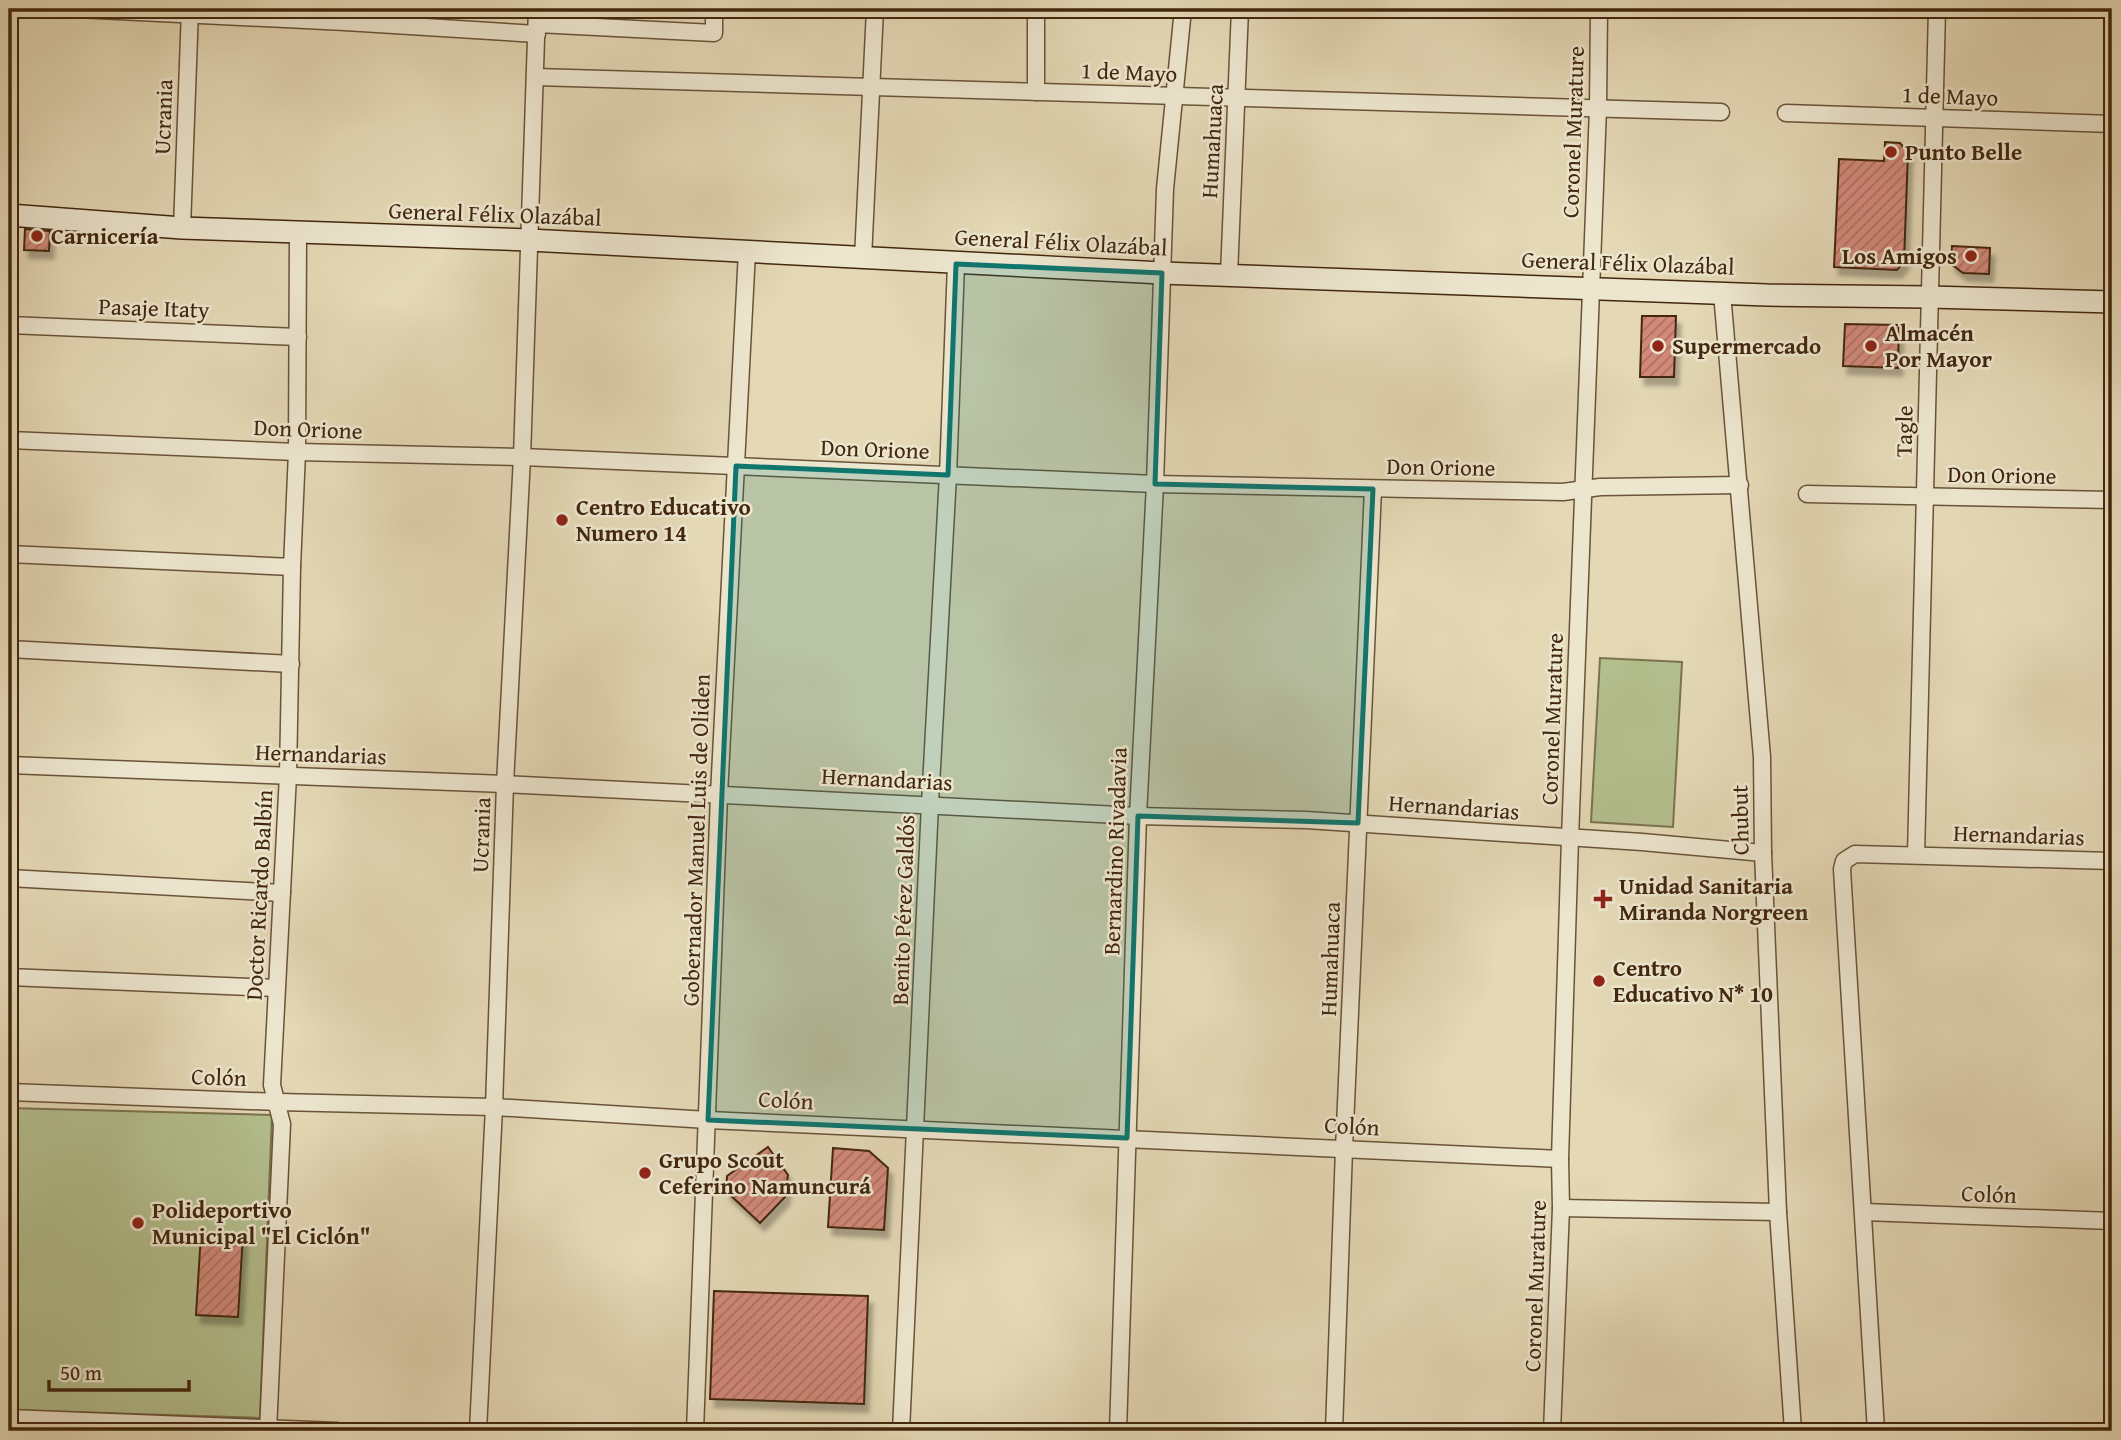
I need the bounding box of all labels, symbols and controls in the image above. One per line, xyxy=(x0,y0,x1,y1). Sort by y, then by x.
street label: Coronel Murature xyxy=(1553,45,1592,219)
street label: 1 de Mayo xyxy=(1080,53,1178,90)
street label: 1 de Mayo xyxy=(1901,77,1999,114)
street label: Ucrania xyxy=(145,78,180,155)
street label: Humahuaca xyxy=(1192,83,1231,199)
place label: Punto Belle xyxy=(1905,135,2022,168)
marker: Punto Belle xyxy=(1883,144,1899,160)
street label: General Félix Olazábal xyxy=(388,193,602,234)
place label: Carnicería xyxy=(51,219,159,252)
street label: General Félix Olazábal xyxy=(954,219,1168,264)
marker: Carnicería xyxy=(29,228,45,244)
place label: Los Amigos xyxy=(1842,239,1957,272)
street label: General Félix Olazábal xyxy=(1521,242,1735,283)
marker: Los Amigos xyxy=(1963,248,1979,264)
street label: Pasaje Itaty xyxy=(98,289,211,326)
place label: Almacén Por Mayor xyxy=(1885,316,1992,375)
place label: Supermercado xyxy=(1672,329,1821,362)
marker: Supermercado xyxy=(1650,338,1666,354)
marker: Almacén Por Mayor xyxy=(1863,338,1879,354)
street label: Tagle xyxy=(1887,405,1920,457)
street label: Don Orione xyxy=(253,410,363,447)
street label: Don Orione xyxy=(820,430,930,467)
street label: Don Orione xyxy=(1386,449,1496,484)
street label: Don Orione xyxy=(1947,457,2057,492)
place label: Centro Educativo Numero 14 xyxy=(576,490,751,549)
marker: Centro Educativo Numero 14 xyxy=(554,512,570,528)
street label: Coronel Murature xyxy=(1532,632,1571,806)
street label: Gobernador Manuel Luis de Oliden xyxy=(673,673,718,1007)
street label: Hernandarias xyxy=(255,735,387,772)
street label: Bernardino Rivadavia xyxy=(1094,746,1135,955)
street label: Hernandarias xyxy=(821,759,953,798)
street label: Hernandarias xyxy=(1387,785,1521,828)
street label: Chubut xyxy=(1722,785,1757,855)
street label: Doctor Ricardo Balbín xyxy=(237,789,281,1001)
street label: Ucrania xyxy=(463,796,498,873)
street label: Benito Pérez Galdós xyxy=(883,814,922,1006)
street label: Hernandarias xyxy=(1953,816,2085,853)
place label: Unidad Sanitaria Miranda Norgreen xyxy=(1619,869,1809,928)
marker: Unidad Sanitaria Miranda Norgreen xyxy=(1593,889,1613,909)
street label: Humahuaca xyxy=(1311,901,1348,1017)
place label: Centro Educativo N* 10 xyxy=(1613,951,1773,1010)
marker: Centro Educativo N* 10 xyxy=(1591,973,1607,989)
street label: Colón xyxy=(191,1059,247,1094)
street label: Colón xyxy=(758,1082,815,1117)
street label: Colón xyxy=(1324,1108,1381,1143)
place label: Grupo Scout Ceferino Namuncurá xyxy=(659,1143,871,1202)
marker: Grupo Scout Ceferino Namuncurá xyxy=(637,1165,653,1181)
street label: Colón xyxy=(1961,1176,2017,1211)
place label: Polideportivo Municipal "El Ciclón" xyxy=(152,1193,371,1252)
street label: Coronel Murature xyxy=(1515,1199,1554,1373)
marker: Polideportivo Municipal "El Ciclón" xyxy=(130,1215,146,1231)
scale bar xyxy=(49,1349,189,1393)
text: 50 m xyxy=(60,1357,102,1388)

